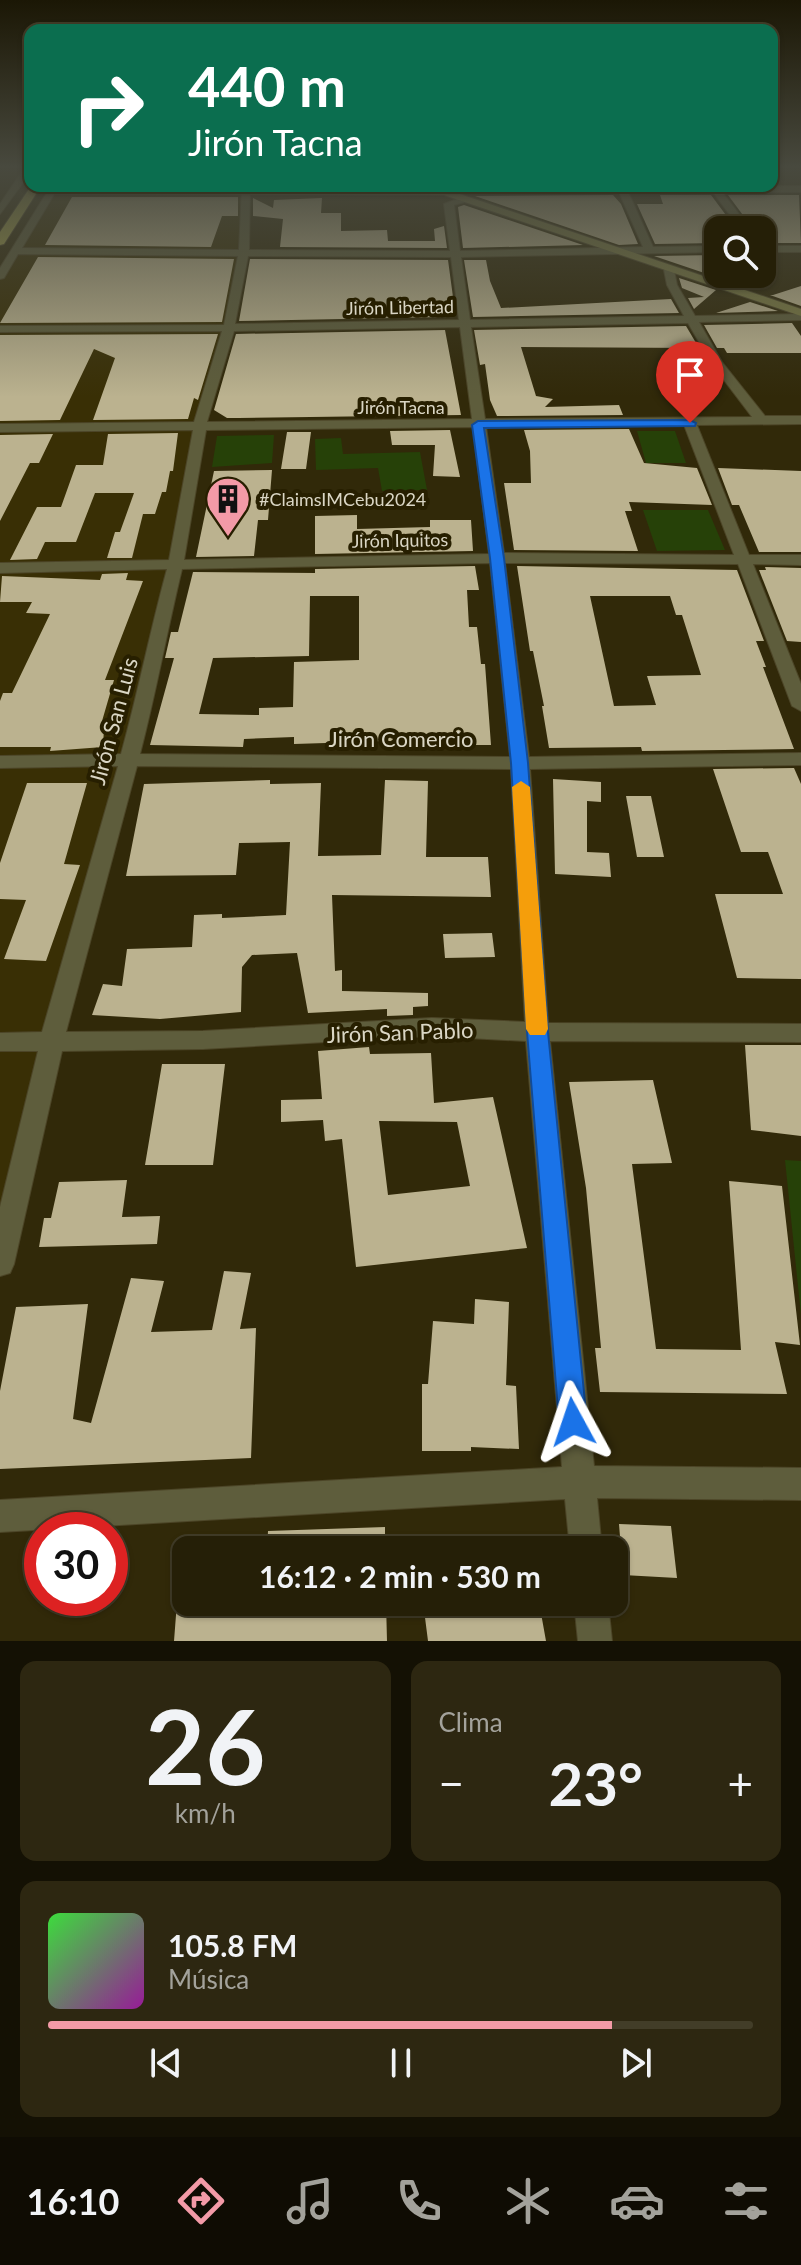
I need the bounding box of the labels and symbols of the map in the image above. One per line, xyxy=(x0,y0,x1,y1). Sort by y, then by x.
street label: Jirón Libertad xyxy=(346,295,454,319)
pin xyxy=(656,341,724,423)
street label: Jirón Tacna xyxy=(357,396,445,418)
building icon: #ClaimsIMCebu2024 xyxy=(204,475,252,538)
place label: #ClaimsIMCebu2024 xyxy=(259,488,426,510)
street label: Jirón Iquitos xyxy=(352,528,449,552)
street label: Jirón San Luis xyxy=(83,654,143,788)
street label: Jirón Comercio xyxy=(329,725,473,752)
street label: Jirón San Pablo xyxy=(326,1016,474,1048)
position arrow xyxy=(531,1380,615,1464)
speed limit sign: 30 xyxy=(24,1512,128,1616)

